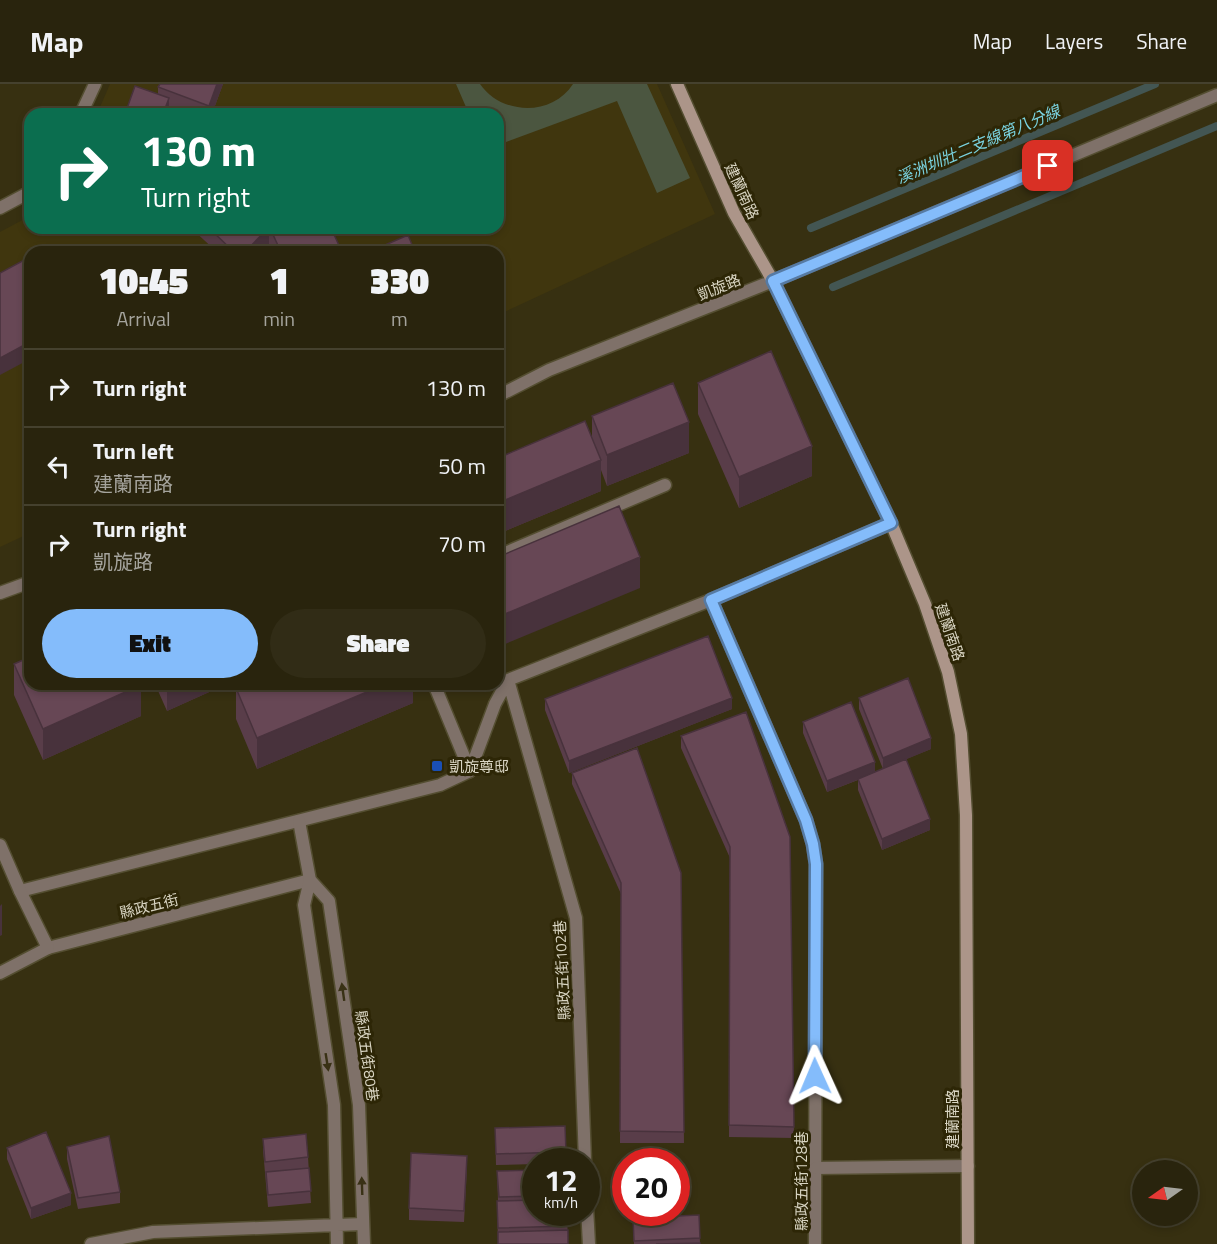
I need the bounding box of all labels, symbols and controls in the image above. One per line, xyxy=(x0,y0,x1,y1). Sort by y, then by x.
text: Map xyxy=(30,20,84,63)
text: Map xyxy=(973,25,1012,57)
text: Layers xyxy=(1045,25,1103,57)
text: Share xyxy=(1136,25,1187,57)
water label: 溪洲圳壯二支線第八分線 xyxy=(892,98,1066,189)
text: 130 m xyxy=(141,118,256,182)
icon: right xyxy=(42,132,120,210)
pin xyxy=(1022,140,1073,191)
icon: arrive xyxy=(1031,149,1064,182)
street label: 建蘭南路 xyxy=(719,159,765,223)
text: Turn right xyxy=(141,176,250,217)
text: 10:45 xyxy=(99,253,188,308)
text: 1 xyxy=(269,253,289,308)
text: 330 xyxy=(370,253,429,308)
street label: 凱旋路 xyxy=(694,268,744,306)
text: Arrival xyxy=(116,303,171,334)
text: min xyxy=(263,303,295,334)
text: m xyxy=(391,303,408,334)
text: Turn right xyxy=(93,371,187,405)
text: 130 m xyxy=(426,371,486,405)
icon: right xyxy=(42,372,75,405)
text: Turn left xyxy=(93,434,174,468)
text: 50 m xyxy=(438,449,486,483)
icon: left xyxy=(42,450,75,483)
text: 建蘭南路 xyxy=(93,468,173,499)
text: Turn right xyxy=(93,512,187,546)
text: 70 m xyxy=(438,527,486,561)
icon: right xyxy=(42,528,75,561)
text: 凱旋路 xyxy=(93,546,153,577)
street label: 建蘭南路 xyxy=(929,600,971,664)
button: Exit xyxy=(42,609,258,678)
button: Share xyxy=(270,609,486,678)
place label: 凱旋尊邸 xyxy=(449,755,509,778)
marker: 凱旋尊邸 xyxy=(430,759,444,773)
street label: 縣政五街 xyxy=(117,888,181,924)
street label: 縣政五街102巷 xyxy=(548,919,576,1021)
one-way arrow xyxy=(338,982,347,1001)
street label: 縣政五街80巷 xyxy=(349,1009,385,1103)
position arrow xyxy=(783,1044,847,1108)
one-way arrow xyxy=(323,1053,332,1072)
street label: 建蘭南路 xyxy=(941,1089,964,1149)
street label: 縣政五街128巷 xyxy=(790,1131,813,1231)
speed limit sign: 20 xyxy=(612,1148,690,1226)
text: 12 xyxy=(544,1157,578,1203)
north arrow xyxy=(1132,1160,1198,1226)
map controls xyxy=(1132,1160,1198,1226)
one-way arrow xyxy=(357,1176,366,1195)
text: km/h xyxy=(544,1191,578,1214)

